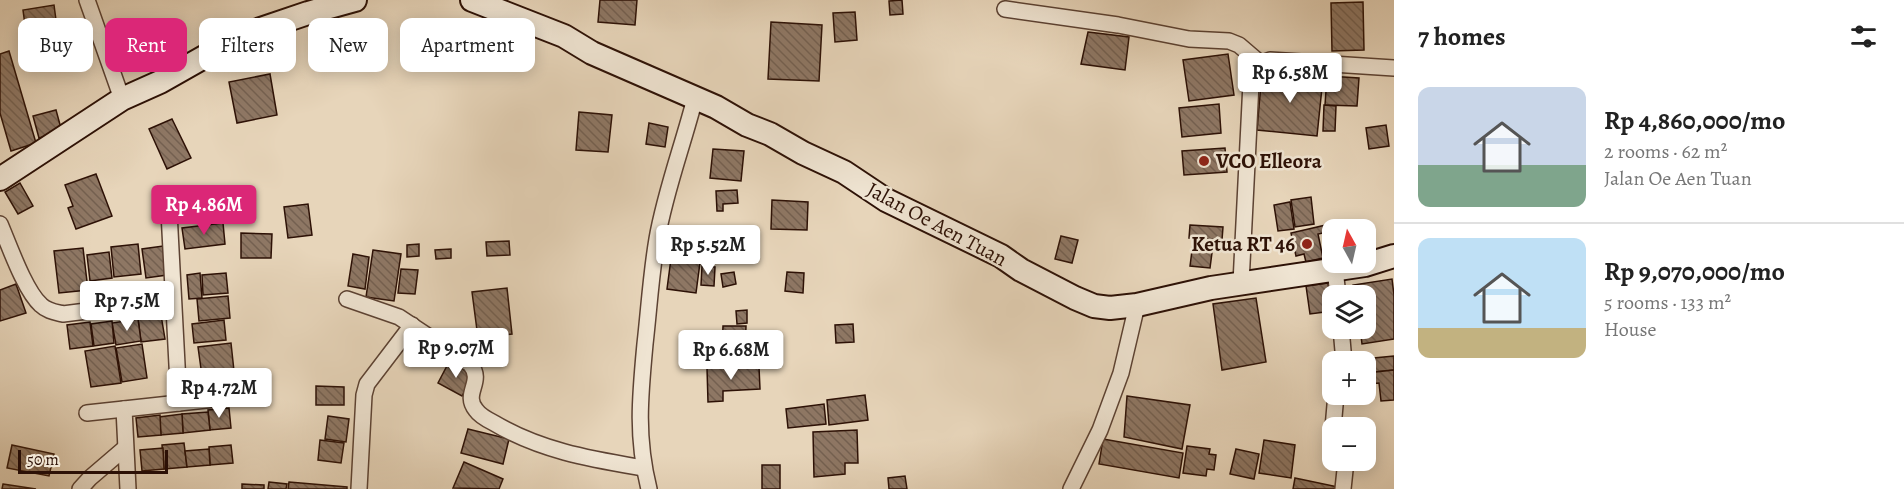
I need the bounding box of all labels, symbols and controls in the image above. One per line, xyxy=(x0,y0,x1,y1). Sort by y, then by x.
chip: Buy xyxy=(18,18,93,72)
chip: Rent xyxy=(105,18,187,72)
chip: Filters xyxy=(199,18,296,72)
chip: New xyxy=(308,18,388,72)
chip: Apartment xyxy=(400,18,535,72)
text: 7 homes xyxy=(1418,19,1506,54)
icon: filters xyxy=(1847,20,1880,53)
pin: Rp 6.58M xyxy=(1228,53,1352,104)
text: Rp 6.58M xyxy=(1252,59,1328,86)
text: Rp 4,860,000/mo xyxy=(1604,103,1786,138)
icon: home xyxy=(1466,111,1538,183)
text: 2 rooms · 62 m² xyxy=(1604,138,1727,165)
place label: VCO Elleora xyxy=(1215,147,1323,175)
marker: VCO Elleora xyxy=(1197,154,1211,168)
text: Jalan Oe Aen Tuan xyxy=(1604,165,1752,192)
street label: Jalan Oe Aen Tuan xyxy=(862,175,1012,273)
pin: Rp 4.86M xyxy=(142,185,266,236)
text: Rp 4.86M xyxy=(165,191,243,218)
north arrow xyxy=(1322,219,1376,273)
map controls xyxy=(1322,219,1376,471)
pin: Rp 5.52M xyxy=(646,225,770,276)
place label: Ketua RT 46 xyxy=(1191,230,1295,258)
text: Rp 5.52M xyxy=(670,231,746,258)
marker: Ketua RT 46 xyxy=(1300,237,1314,251)
text: Rp 9,070,000/mo xyxy=(1604,254,1785,289)
icon: home xyxy=(1466,262,1538,334)
pin: Rp 7.5M xyxy=(72,281,182,332)
button: layers xyxy=(1322,285,1376,339)
text: Rp 7.5M xyxy=(94,287,160,314)
text: 5 rooms · 133 m² xyxy=(1604,289,1731,316)
text: House xyxy=(1604,316,1656,343)
pin: Rp 9.07M xyxy=(394,328,518,379)
pin: Rp 6.68M xyxy=(669,330,793,381)
text: Rp 9.07M xyxy=(418,334,494,361)
text: Rp 6.68M xyxy=(692,336,770,363)
button: + xyxy=(1322,351,1376,405)
pin: Rp 4.72M xyxy=(157,368,281,419)
text: Rp 4.72M xyxy=(181,374,257,401)
button: − xyxy=(1322,417,1376,471)
scale bar xyxy=(18,447,168,474)
text: 50 m xyxy=(27,449,59,471)

